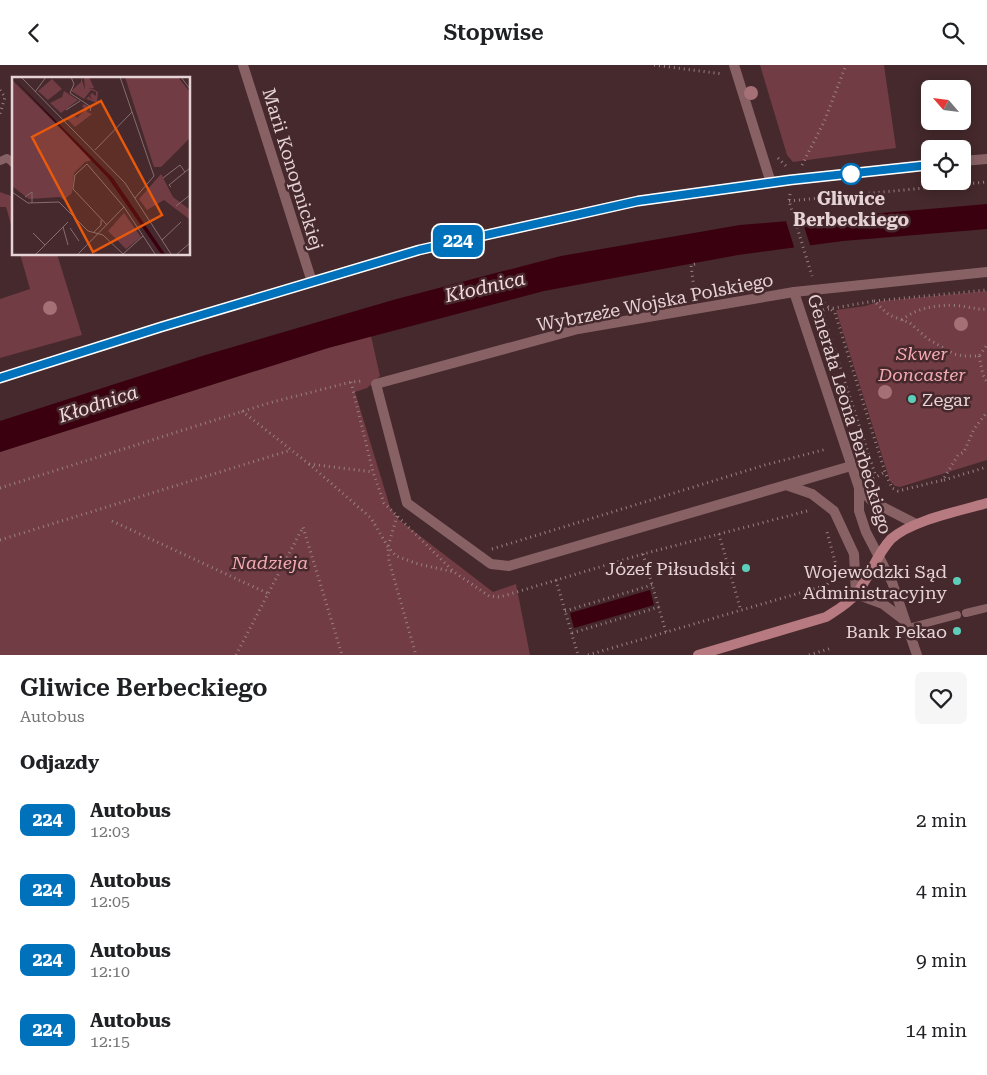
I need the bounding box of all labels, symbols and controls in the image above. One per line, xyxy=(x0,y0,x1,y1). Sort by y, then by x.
icon: back xyxy=(20,19,48,47)
icon: search xyxy=(939,19,967,47)
text: Stopwise xyxy=(443,20,544,45)
inset map xyxy=(12,77,190,255)
north arrow xyxy=(921,80,971,130)
map controls xyxy=(921,80,971,190)
street label: Marii Konopnickiej xyxy=(258,85,328,253)
button: locate xyxy=(921,140,971,190)
marker: Gliwice Berbeckiego xyxy=(840,163,862,185)
place label: Gliwice Berbeckiego xyxy=(793,188,909,230)
line badge: 224 xyxy=(429,225,487,257)
text: 224 xyxy=(443,230,473,251)
water label: Kłodnica xyxy=(441,267,528,308)
street label: Wybrzeże Wojska Polskiego xyxy=(535,269,775,335)
street label: Generała Leona Berbeckiego xyxy=(803,292,897,536)
park label: Skwer Doncaster xyxy=(877,343,966,385)
water label: Kłodnica xyxy=(54,380,141,428)
place label: Zegar xyxy=(922,389,970,410)
marker: Zegar xyxy=(906,393,918,405)
park label: Nadzieja xyxy=(231,552,308,573)
place label: Józef Piłsudski xyxy=(605,558,736,579)
place label: Wojewódzki Sąd Administracyjny xyxy=(803,561,947,603)
marker: Józef Piłsudski xyxy=(740,562,752,574)
marker: Wojewódzki Sąd Administracyjny xyxy=(951,575,963,587)
place label: Bank Pekao xyxy=(846,621,947,642)
marker: Bank Pekao xyxy=(951,625,963,637)
button: heart xyxy=(915,672,967,724)
text: Gliwice Berbeckiego xyxy=(20,674,268,702)
text: Autobus xyxy=(20,707,85,726)
text: Odjazdy xyxy=(20,751,99,774)
text: Autobus xyxy=(90,799,171,822)
text: 224 xyxy=(32,809,63,830)
text: 2 min xyxy=(916,809,967,832)
text: 12:03 xyxy=(90,822,130,841)
text: Autobus xyxy=(90,869,171,892)
text: 224 xyxy=(32,879,63,900)
text: 4 min xyxy=(916,879,967,902)
text: 12:05 xyxy=(90,892,130,911)
text: Autobus xyxy=(90,939,171,962)
text: 224 xyxy=(32,949,63,970)
text: 9 min xyxy=(916,949,967,972)
text: 12:10 xyxy=(90,962,130,981)
text: Autobus xyxy=(90,1009,171,1032)
text: 224 xyxy=(32,1019,63,1040)
text: 14 min xyxy=(905,1019,967,1042)
text: 12:15 xyxy=(90,1032,130,1051)

